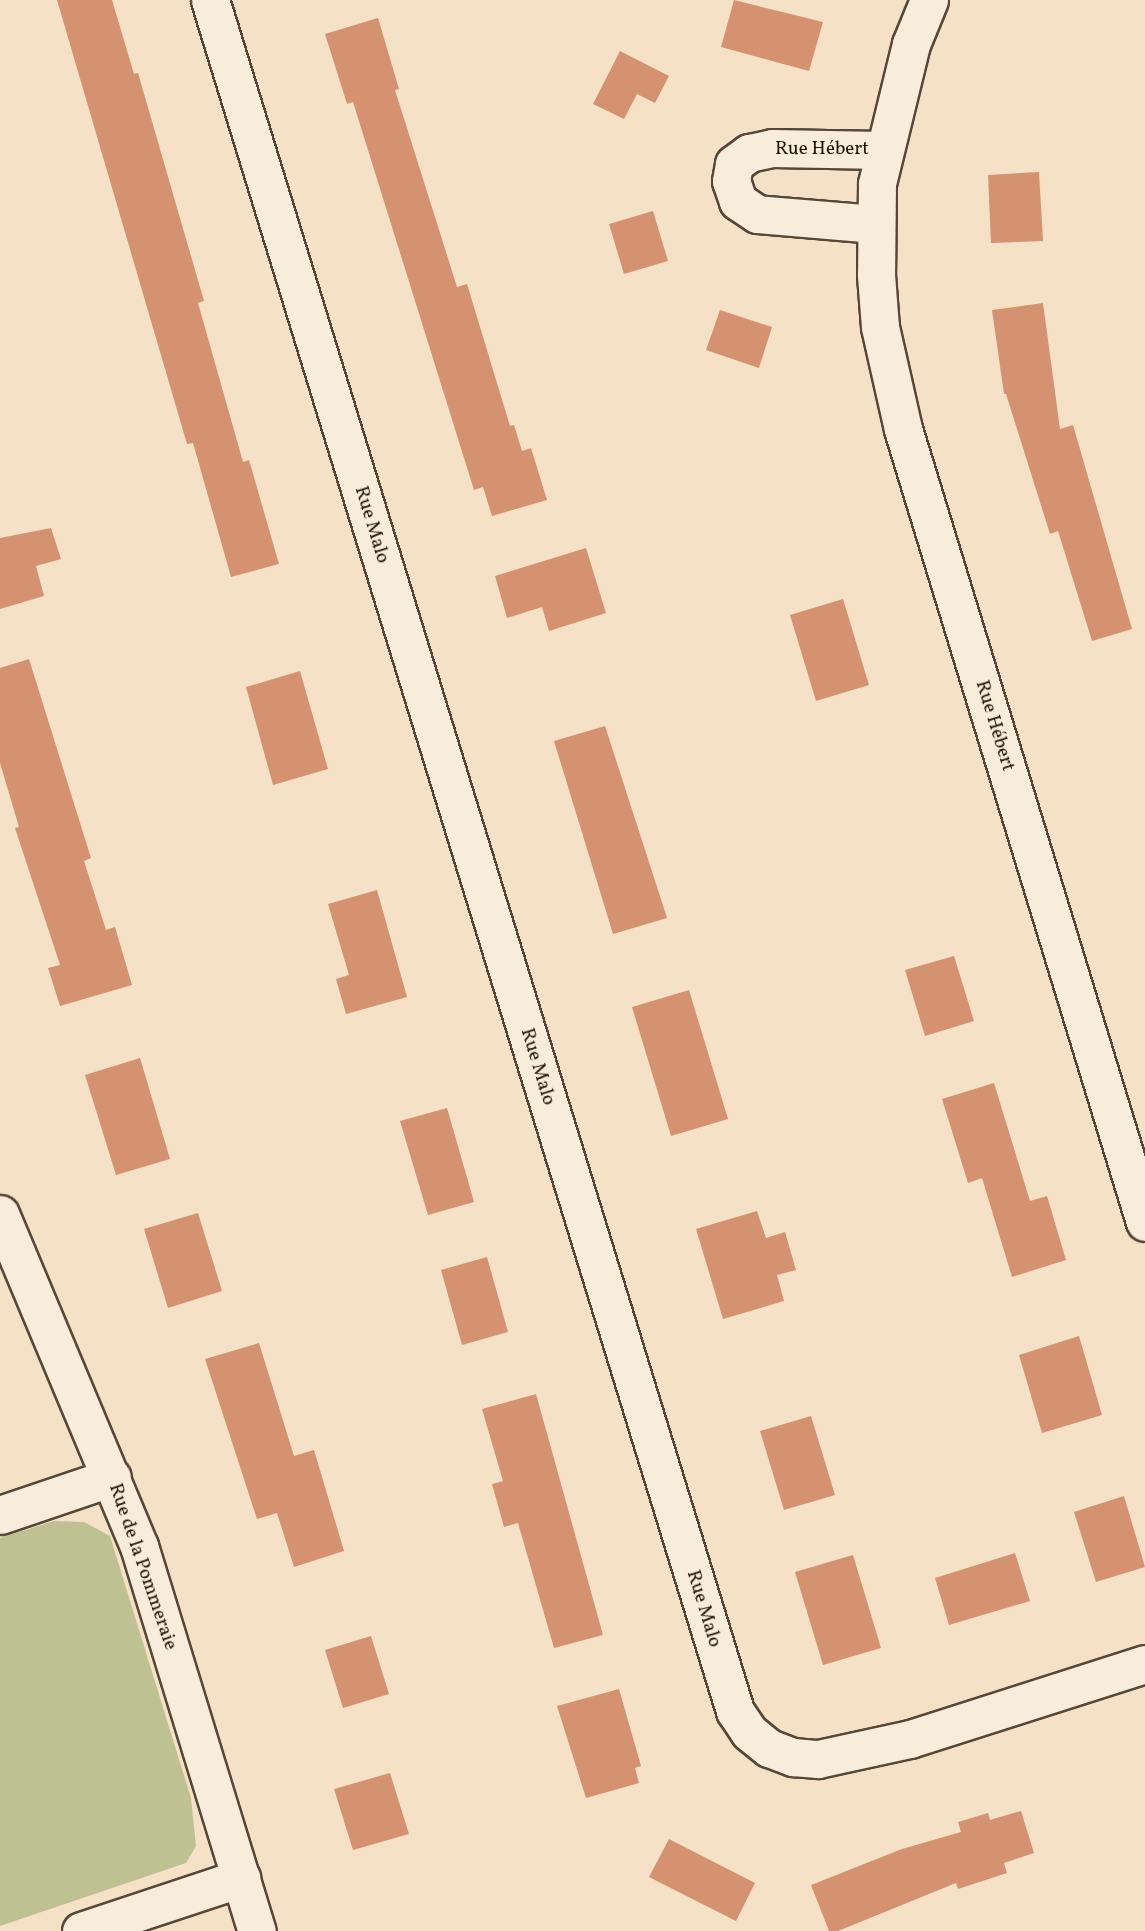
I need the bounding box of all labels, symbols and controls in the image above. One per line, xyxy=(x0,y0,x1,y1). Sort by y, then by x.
street label: Rue Hébert xyxy=(775,139,869,161)
street label: Rue Malo xyxy=(348,484,394,566)
street label: Rue Hébert xyxy=(969,678,1019,774)
street label: Rue Malo xyxy=(514,1026,560,1108)
street label: Rue de la Pommeraie xyxy=(103,1481,181,1653)
street label: Rue Malo xyxy=(680,1568,726,1650)

